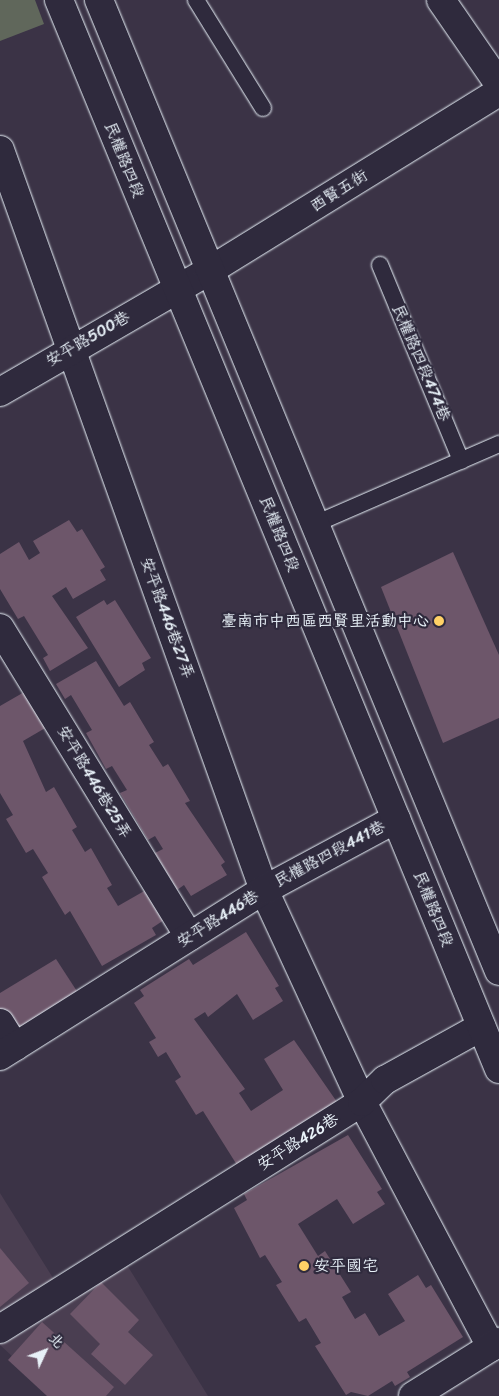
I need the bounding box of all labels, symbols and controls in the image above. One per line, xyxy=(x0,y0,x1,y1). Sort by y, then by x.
street label: 民權路四段 xyxy=(100,119,148,201)
street label: 西賢五街 xyxy=(307,166,371,216)
street label: 民權路四段474巷 xyxy=(388,302,454,424)
street label: 安平路500巷 xyxy=(42,307,134,371)
street label: 民權路四段 xyxy=(255,493,303,575)
street label: 安平路446巷27弄 xyxy=(136,555,198,681)
place label: 臺南市中西區西賢里活動中心 xyxy=(221,611,429,631)
marker: 臺南市中西區西賢里活動中心 xyxy=(433,615,445,627)
street label: 安平路446巷25弄 xyxy=(53,722,135,842)
street label: 民權路四段441巷 xyxy=(271,817,389,891)
street label: 民權路四段 xyxy=(409,868,457,950)
street label: 安平路446巷 xyxy=(173,886,263,952)
street label: 安平路426巷 xyxy=(254,1109,342,1175)
place label: 安平國宅 xyxy=(314,1256,378,1276)
marker: 安平國宅 xyxy=(298,1260,310,1272)
north arrow xyxy=(20,1326,70,1376)
text: 北 xyxy=(42,1327,70,1354)

